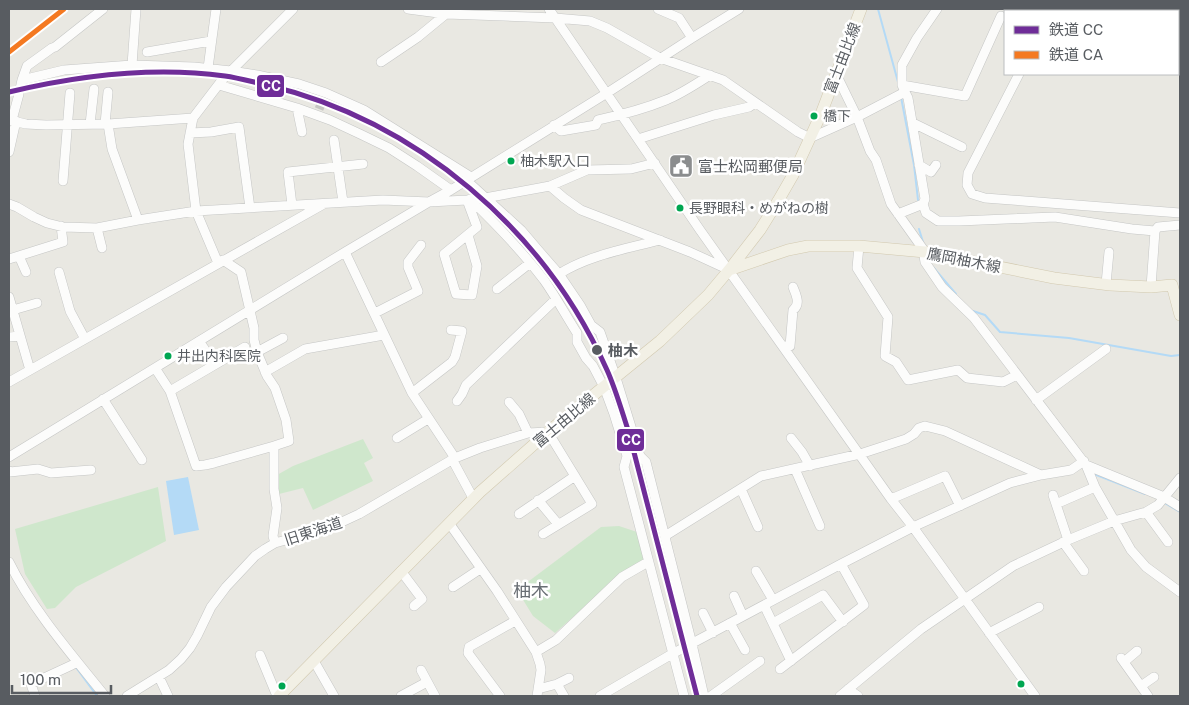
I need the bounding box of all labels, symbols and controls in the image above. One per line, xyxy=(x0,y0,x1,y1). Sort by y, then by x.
legend xyxy=(1004,10,1179,75)
street label: 富士由比線 xyxy=(821,20,863,96)
text: 鉄道 CC xyxy=(1049,21,1103,38)
text: 鉄道 CA xyxy=(1049,46,1104,63)
line badge: CC xyxy=(256,74,285,98)
text: CC xyxy=(261,78,281,94)
place label: 橋下 xyxy=(823,108,851,124)
marker: 橋下 xyxy=(809,111,819,121)
place label: 柚木駅入口 xyxy=(520,153,590,169)
public building icon: 富士松岡郵便局 xyxy=(668,153,694,179)
marker: 柚木駅入口 xyxy=(506,156,516,166)
place label: 富士松岡郵便局 xyxy=(698,158,803,175)
place label: 長野眼科・めがねの樹 xyxy=(689,200,829,216)
marker: 長野眼科・めがねの樹 xyxy=(675,203,685,213)
street label: 鷹岡柚木線 xyxy=(926,244,1002,276)
place label: 柚木 xyxy=(608,342,638,359)
marker: 柚木 xyxy=(590,343,604,357)
place label: 井出内科医院 xyxy=(177,348,261,364)
marker: 井出内科医院 xyxy=(163,351,173,361)
street label: 富士由比線 xyxy=(530,389,598,451)
line badge: CC xyxy=(616,428,645,452)
text: CC xyxy=(621,432,641,448)
street label: 旧東海道 xyxy=(282,514,344,548)
district label: 柚木 xyxy=(513,580,549,601)
scale bar xyxy=(12,662,111,694)
text: 100 m xyxy=(20,671,61,688)
unlabelled marker xyxy=(1016,679,1026,689)
unlabelled marker xyxy=(277,681,287,691)

